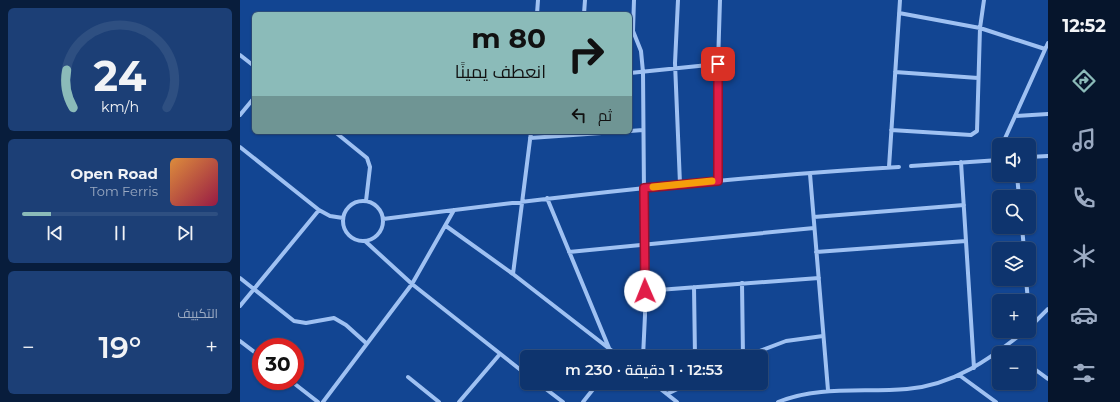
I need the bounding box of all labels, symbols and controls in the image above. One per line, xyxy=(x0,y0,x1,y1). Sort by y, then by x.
text: 12:52 xyxy=(1062,15,1106,37)
text: 80 m xyxy=(471,21,546,55)
icon: right xyxy=(560,28,612,80)
pin xyxy=(701,47,735,81)
text: 24 xyxy=(94,50,147,100)
icon: arrive xyxy=(707,53,729,75)
text: انعطف يمينًا xyxy=(455,61,546,83)
icon: directions xyxy=(1070,67,1098,95)
text: km/h xyxy=(101,97,139,115)
icon: left xyxy=(568,104,590,126)
text: ثم xyxy=(598,106,612,125)
icon: music xyxy=(1070,126,1098,154)
map controls xyxy=(992,138,1036,390)
button: sound xyxy=(992,138,1036,182)
text: Open Road xyxy=(71,164,158,183)
text: Tom Ferris xyxy=(90,183,158,199)
icon: phone xyxy=(1070,184,1098,212)
button: search xyxy=(992,190,1036,234)
icon: previous xyxy=(44,222,66,244)
icon: pause xyxy=(109,222,131,244)
icon: next xyxy=(174,222,196,244)
button: layers xyxy=(992,242,1036,286)
icon: climate xyxy=(1070,242,1098,270)
position arrow xyxy=(624,270,666,312)
button: + xyxy=(992,294,1036,338)
icon: car xyxy=(1070,301,1098,329)
text: التكييف xyxy=(177,305,218,321)
text: 19° xyxy=(99,329,141,366)
text: − xyxy=(22,334,35,361)
text: + xyxy=(205,334,218,361)
speed limit sign: 30 xyxy=(252,338,304,390)
button: − xyxy=(992,346,1036,390)
icon: filters xyxy=(1070,359,1098,387)
text: 12:53 · 1 دقيقة · 230 m xyxy=(565,360,723,379)

